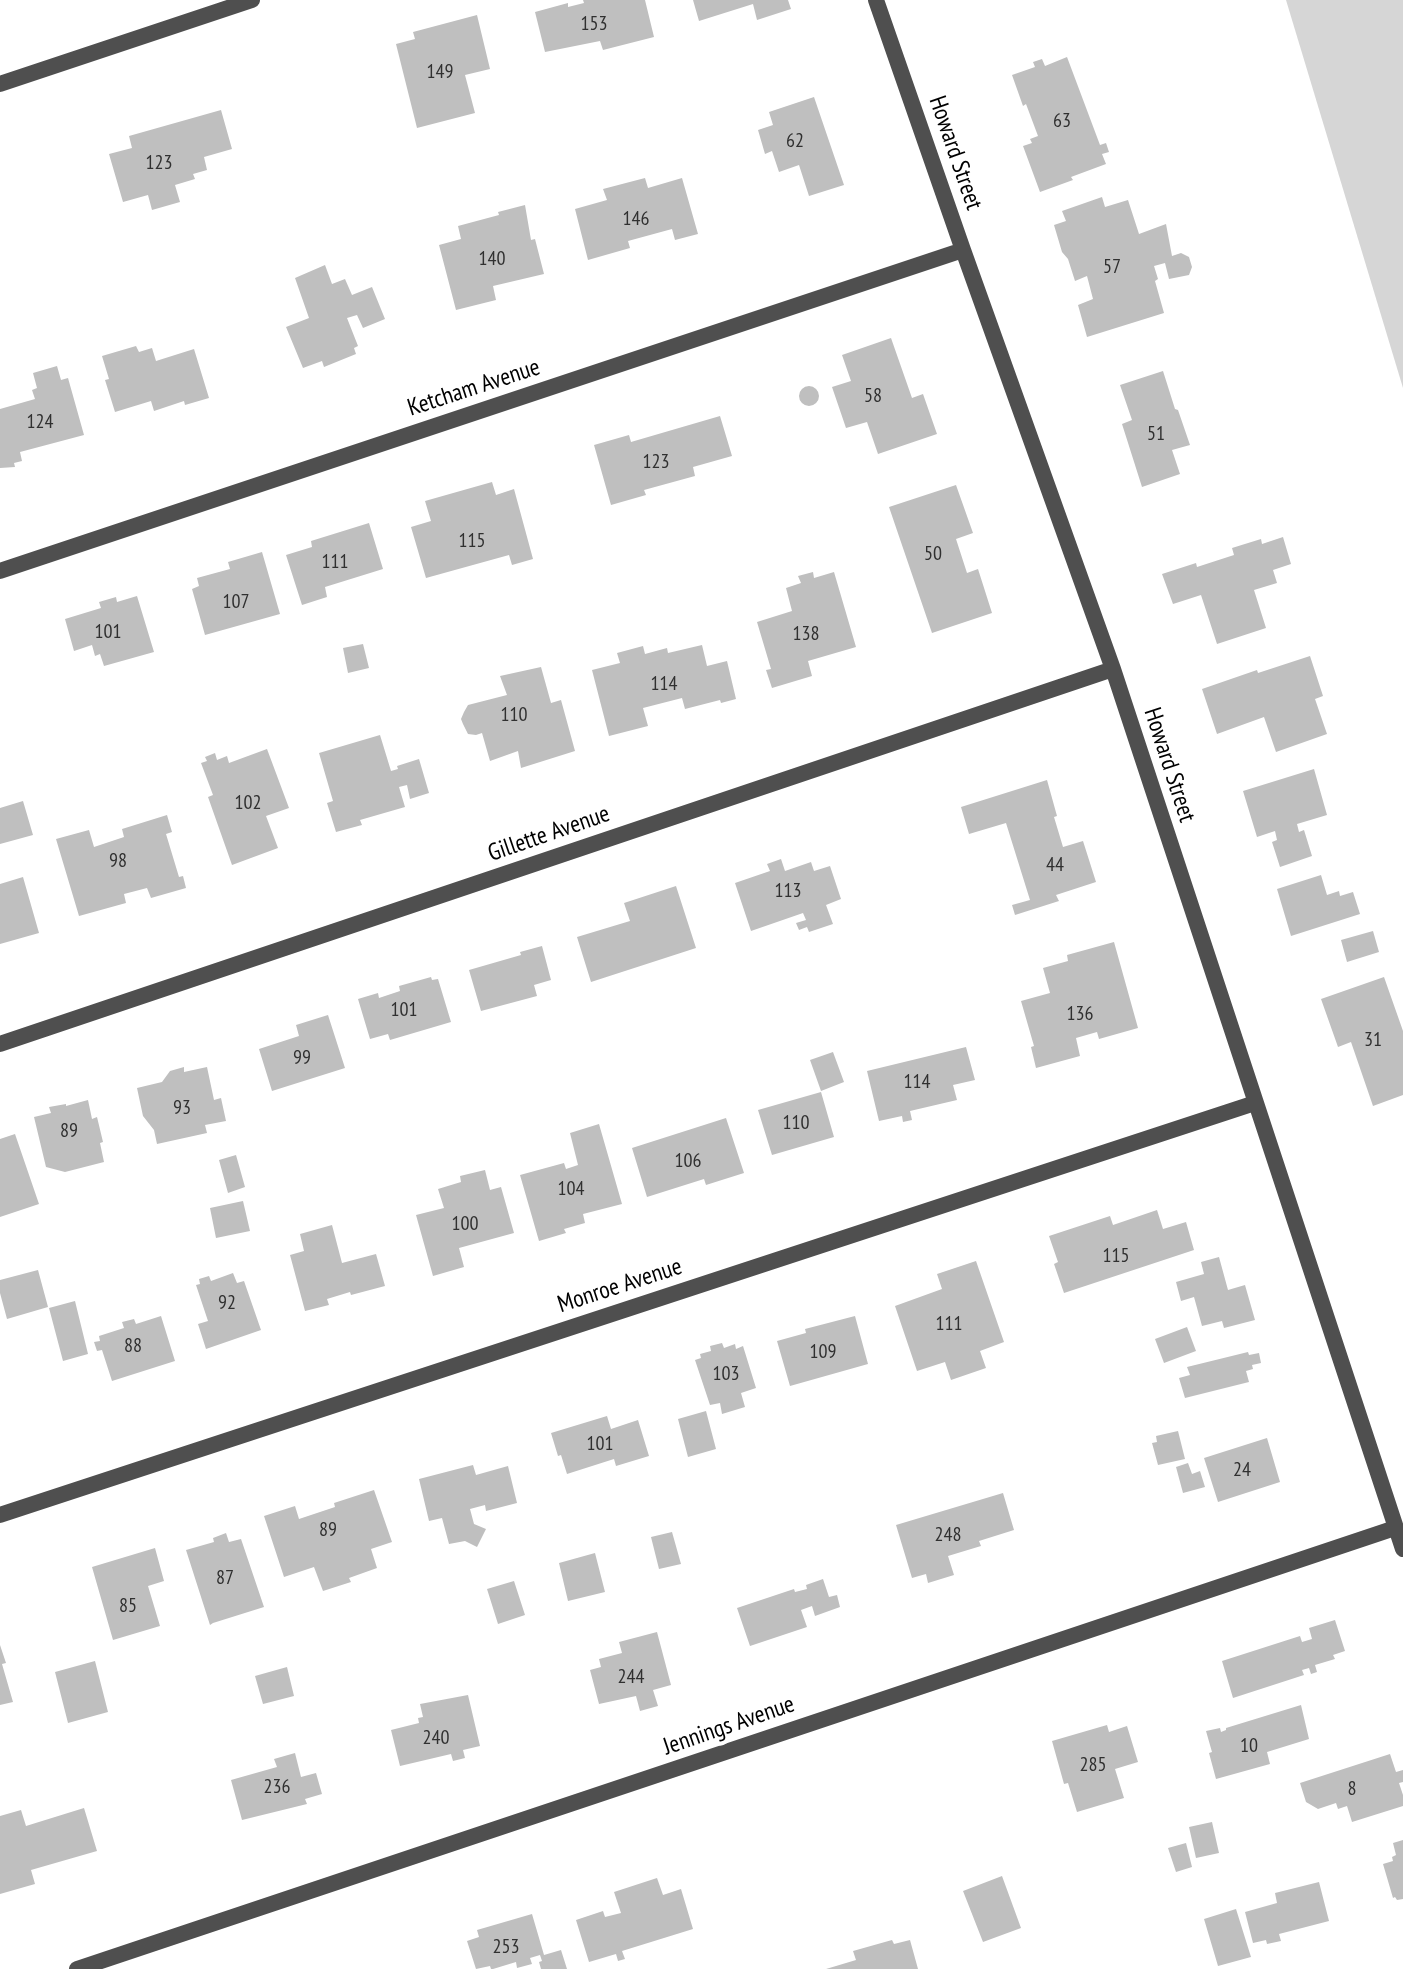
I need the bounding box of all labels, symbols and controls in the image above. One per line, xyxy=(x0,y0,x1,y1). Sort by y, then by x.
house number: 153 xyxy=(581,12,607,36)
house number: 149 xyxy=(427,60,453,84)
street label: Howard Street xyxy=(922,92,988,214)
house number: 63 xyxy=(1053,109,1071,133)
house number: 62 xyxy=(786,129,804,153)
house number: 123 xyxy=(146,151,172,175)
house number: 146 xyxy=(623,207,649,231)
house number: 140 xyxy=(479,247,505,271)
house number: 57 xyxy=(1103,255,1121,279)
street label: Ketcham Avenue xyxy=(404,353,544,423)
house number: 58 xyxy=(864,384,882,408)
house number: 124 xyxy=(27,410,53,434)
house number: 51 xyxy=(1147,422,1165,446)
house number: 123 xyxy=(643,450,669,474)
house number: 115 xyxy=(459,529,485,553)
house number: 50 xyxy=(924,542,942,566)
house number: 111 xyxy=(322,550,348,574)
house number: 107 xyxy=(223,590,249,614)
house number: 101 xyxy=(95,620,121,644)
house number: 138 xyxy=(793,622,819,646)
house number: 114 xyxy=(651,672,677,696)
house number: 110 xyxy=(501,703,527,727)
street label: Howard Street xyxy=(1137,704,1201,826)
house number: 102 xyxy=(235,791,261,815)
street label: Gillette Avenue xyxy=(484,800,614,868)
house number: 98 xyxy=(109,849,127,873)
house number: 44 xyxy=(1046,853,1064,877)
house number: 113 xyxy=(775,879,801,903)
house number: 101 xyxy=(391,998,417,1022)
house number: 136 xyxy=(1067,1002,1093,1026)
house number: 31 xyxy=(1364,1028,1382,1052)
house number: 99 xyxy=(293,1046,311,1070)
house number: 114 xyxy=(904,1070,930,1094)
house number: 93 xyxy=(173,1096,191,1120)
house number: 110 xyxy=(783,1111,809,1135)
house number: 89 xyxy=(60,1119,78,1143)
house number: 106 xyxy=(675,1149,701,1173)
house number: 104 xyxy=(558,1177,584,1201)
house number: 100 xyxy=(452,1212,478,1236)
house number: 115 xyxy=(1103,1244,1129,1268)
street label: Monroe Avenue xyxy=(554,1252,686,1320)
house number: 92 xyxy=(218,1291,236,1315)
house number: 111 xyxy=(936,1312,962,1336)
house number: 88 xyxy=(124,1334,142,1358)
house number: 109 xyxy=(810,1340,836,1364)
house number: 103 xyxy=(713,1362,739,1386)
house number: 101 xyxy=(587,1432,613,1456)
house number: 24 xyxy=(1233,1458,1251,1482)
house number: 89 xyxy=(319,1518,337,1542)
house number: 248 xyxy=(935,1523,961,1547)
house number: 87 xyxy=(216,1566,234,1590)
house number: 85 xyxy=(119,1594,137,1618)
house number: 244 xyxy=(618,1665,644,1689)
street label: Jennings Avenue xyxy=(660,1690,798,1762)
house number: 240 xyxy=(423,1726,449,1750)
house number: 10 xyxy=(1240,1734,1258,1758)
house number: 285 xyxy=(1080,1753,1106,1777)
house number: 236 xyxy=(264,1775,290,1799)
house number: 8 xyxy=(1348,1777,1356,1801)
house number: 253 xyxy=(493,1935,519,1959)

